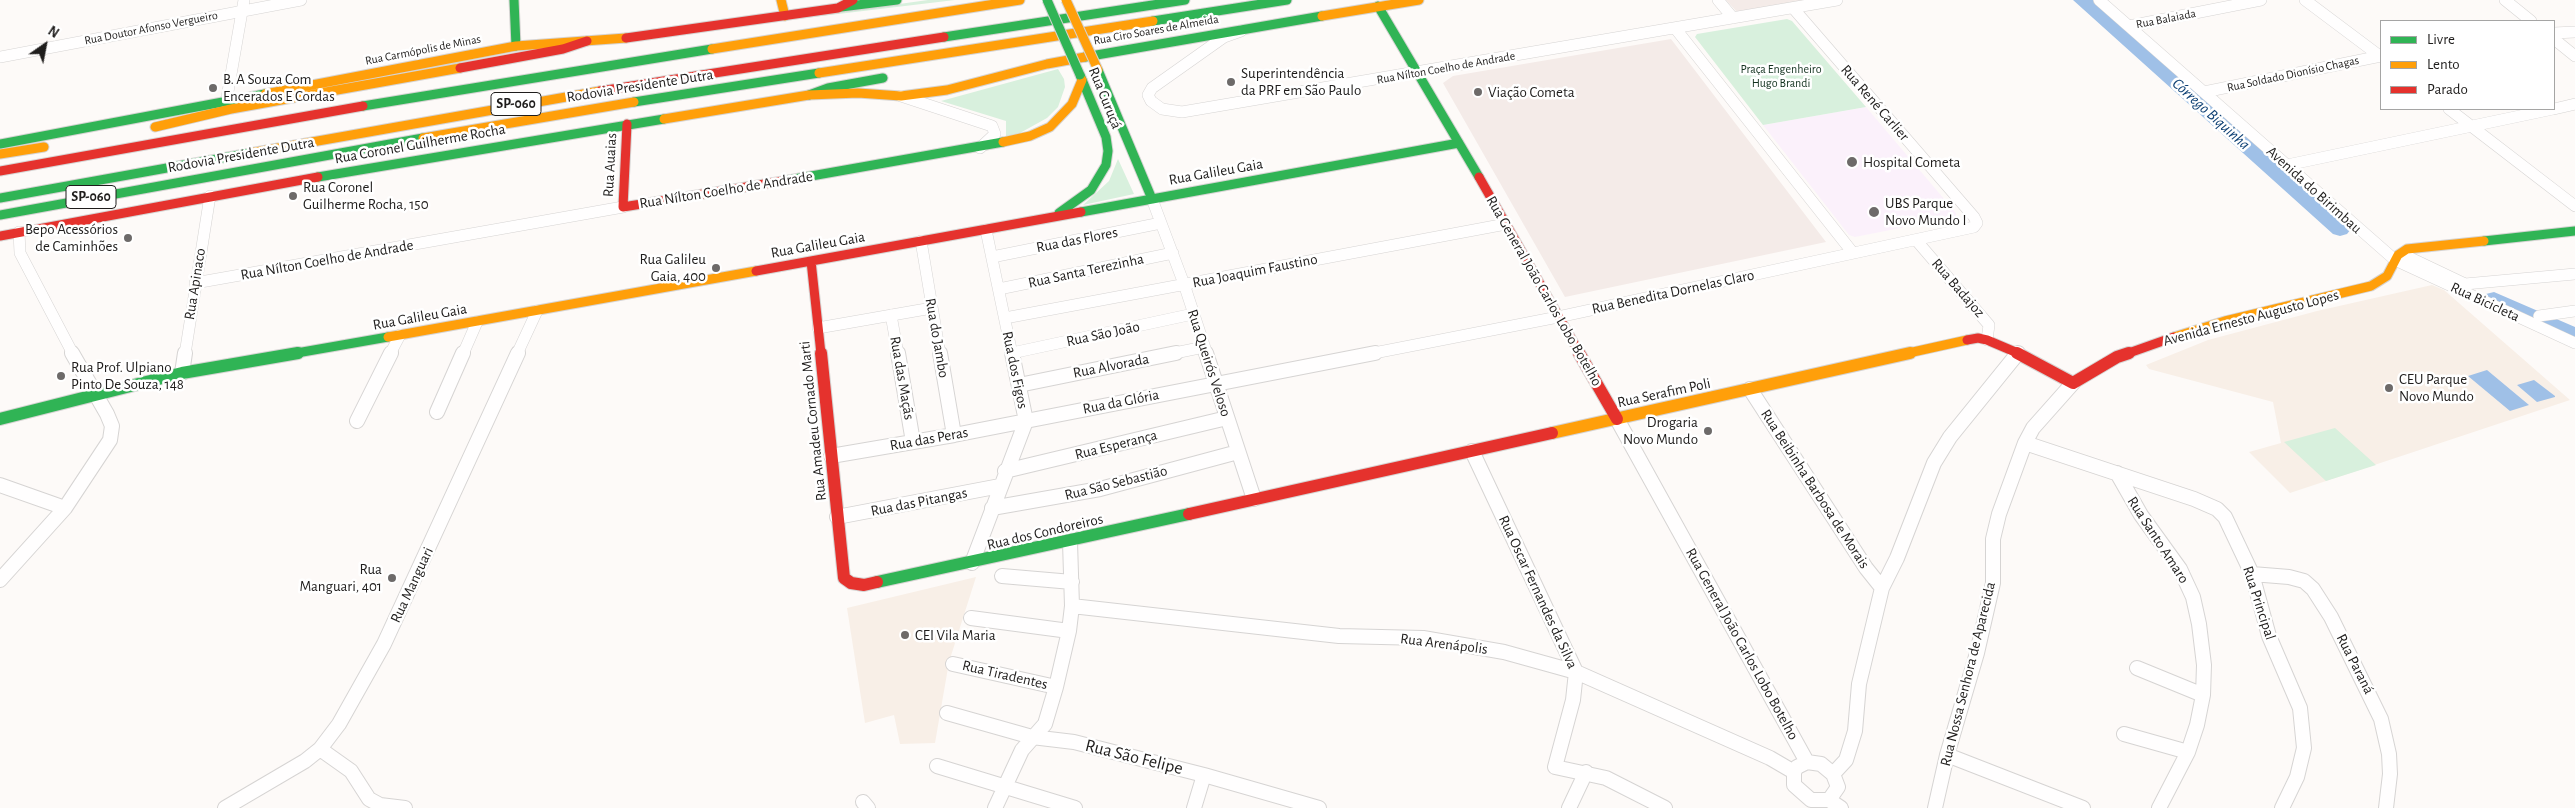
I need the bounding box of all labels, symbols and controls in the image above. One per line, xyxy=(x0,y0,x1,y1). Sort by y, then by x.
street label: Rua Balaiada xyxy=(2135,6,2197,32)
street label: Rua Doutor Afonso Vergueiro xyxy=(83,8,219,48)
street label: Rua Ciro Soares de Almeida xyxy=(1092,12,1220,48)
north arrow xyxy=(20,20,70,70)
legend xyxy=(2380,20,2555,110)
text: N xyxy=(45,24,61,41)
street label: Rua Carmópolis de Minas xyxy=(364,32,482,68)
text: Livre xyxy=(2427,32,2455,47)
street label: Rua Nílton Coelho de Andrade xyxy=(1376,49,1516,87)
street label: Rua Soldado Dionísio Chagas xyxy=(2226,53,2360,95)
text: Lento xyxy=(2427,57,2460,72)
street label: Rua René Carlier xyxy=(1837,61,1913,145)
park label: Praça Engenheiro Hugo Brandi xyxy=(1740,62,1822,90)
street label: Rua Curuçá xyxy=(1084,64,1126,132)
place label: Superintendência da PRF em São Paulo xyxy=(1241,64,1361,99)
street label: Rodovia Presidente Dutra xyxy=(565,66,715,106)
place label: B. A Souza Com Encerados E Cordas xyxy=(223,70,335,105)
water label: Córrego Biquinha xyxy=(2168,74,2254,154)
marker: Superintendência da PRF em São Paulo xyxy=(1225,76,1237,88)
marker: B. A Souza Com Encerados E Cordas xyxy=(207,82,219,94)
text: Parado xyxy=(2427,82,2468,97)
place label: Viação Cometa xyxy=(1488,83,1575,101)
marker: Viação Cometa xyxy=(1472,86,1484,98)
road number: SP-060 xyxy=(491,92,541,116)
street label: Rua Coronel Guilherme Rocha xyxy=(333,120,507,168)
street label: Rodovia Presidente Dutra xyxy=(167,133,315,177)
street label: Rua Auaias xyxy=(599,133,621,197)
street label: Avenida do Birimbau xyxy=(2263,142,2365,238)
place label: Hospital Cometa xyxy=(1863,153,1960,171)
street label: Rua Galileu Gaia xyxy=(1168,155,1264,189)
marker: Hospital Cometa xyxy=(1845,155,1859,169)
street label: Rua Nílton Coelho de Andrade xyxy=(638,167,814,213)
place label: Rua Coronel Guilherme Rocha, 150 xyxy=(303,178,429,213)
road number: SP-060 xyxy=(66,186,116,208)
marker: Rua Coronel Guilherme Rocha, 150 xyxy=(287,190,299,202)
street label: Rua General João Carlos Lobo Botelho xyxy=(1482,193,1606,389)
place label: UBS Parque Novo Mundo I xyxy=(1885,194,1966,229)
marker: UBS Parque Novo Mundo I xyxy=(1867,205,1881,219)
place label: Bepo Acessórios de Caminhões xyxy=(25,220,118,255)
street label: Rua das Flores xyxy=(1035,223,1119,257)
street label: Rua Galileu Gaia xyxy=(770,228,866,262)
marker: Bepo Acessórios de Caminhões xyxy=(122,232,134,244)
street label: Rua Nílton Coelho de Andrade xyxy=(239,236,415,284)
street label: Rua Apinaco xyxy=(180,247,210,321)
place label: Rua Galileu Gaia, 400 xyxy=(640,250,706,285)
street label: Rua Santa Terezinha xyxy=(1026,250,1146,292)
street label: Rua Joaquim Faustino xyxy=(1191,250,1319,292)
street label: Rua Badajoz xyxy=(1928,255,1988,321)
marker: Rua Galileu Gaia, 400 xyxy=(710,262,722,274)
street label: Rua Benedita Dornelas Claro xyxy=(1590,266,1756,318)
street label: Rua Bicicleta xyxy=(2448,278,2522,326)
street label: Avenida Ernesto Augusto Lopes xyxy=(2161,286,2341,350)
street label: Rua do Jambo xyxy=(921,297,953,379)
street label: Rua Galileu Gaia xyxy=(372,300,468,334)
street label: Rua Queirós Veloso xyxy=(1183,307,1235,419)
street label: Rua São João xyxy=(1065,317,1141,351)
street label: Rua dos Figos xyxy=(998,330,1032,410)
street label: Rua das Maçãs xyxy=(886,335,918,421)
street label: Rua Amadeu Cornado Marti xyxy=(796,340,830,502)
street label: Rua Alvorada xyxy=(1071,350,1151,382)
place label: Rua Prof. Ulpiano Pinto De Souza, 148 xyxy=(71,358,184,393)
marker: Rua Prof. Ulpiano Pinto De Souza, 148 xyxy=(55,370,67,382)
place label: CEU Parque Novo Mundo xyxy=(2399,370,2474,405)
street label: Rua Serafim Poli xyxy=(1616,374,1712,412)
marker: CEU Parque Novo Mundo xyxy=(2383,382,2395,394)
street label: Rua da Glória xyxy=(1081,386,1161,418)
street label: Rua Beibinha Barbosa de Morais xyxy=(1757,406,1873,572)
place label: Drogaria Novo Mundo xyxy=(1623,413,1698,448)
street label: Rua das Peras xyxy=(889,423,969,455)
marker: Drogaria Novo Mundo xyxy=(1702,425,1714,437)
street label: Rua Esperança xyxy=(1073,426,1159,464)
street label: Rua São Sebastião xyxy=(1063,462,1169,504)
street label: Rua das Pitangas xyxy=(869,484,969,520)
street label: Rua Santo Amaro xyxy=(2123,493,2193,587)
street label: Rua dos Condoreiros xyxy=(985,510,1105,554)
street label: Rua Oscar Fernandes da Silva xyxy=(1495,512,1581,672)
street label: Rua Manguari xyxy=(387,544,437,626)
street label: Rua General João Carlos Lobo Botelho xyxy=(1682,545,1802,743)
place label: Rua Manguari, 401 xyxy=(299,560,382,595)
street label: Rua Principal xyxy=(2239,564,2279,642)
marker: Rua Manguari, 401 xyxy=(386,572,398,584)
street label: Rua Nossa Senhora de Aparecida xyxy=(1936,580,2000,768)
place label: CEI Vila Maria xyxy=(915,626,996,644)
marker: CEI Vila Maria xyxy=(899,629,911,641)
street label: Rua Arenápolis xyxy=(1399,630,1489,658)
street label: Rua Paraná xyxy=(2332,631,2378,697)
street label: Rua Tiradentes xyxy=(961,656,1049,694)
street label: Rua São Felipe xyxy=(1083,734,1185,780)

